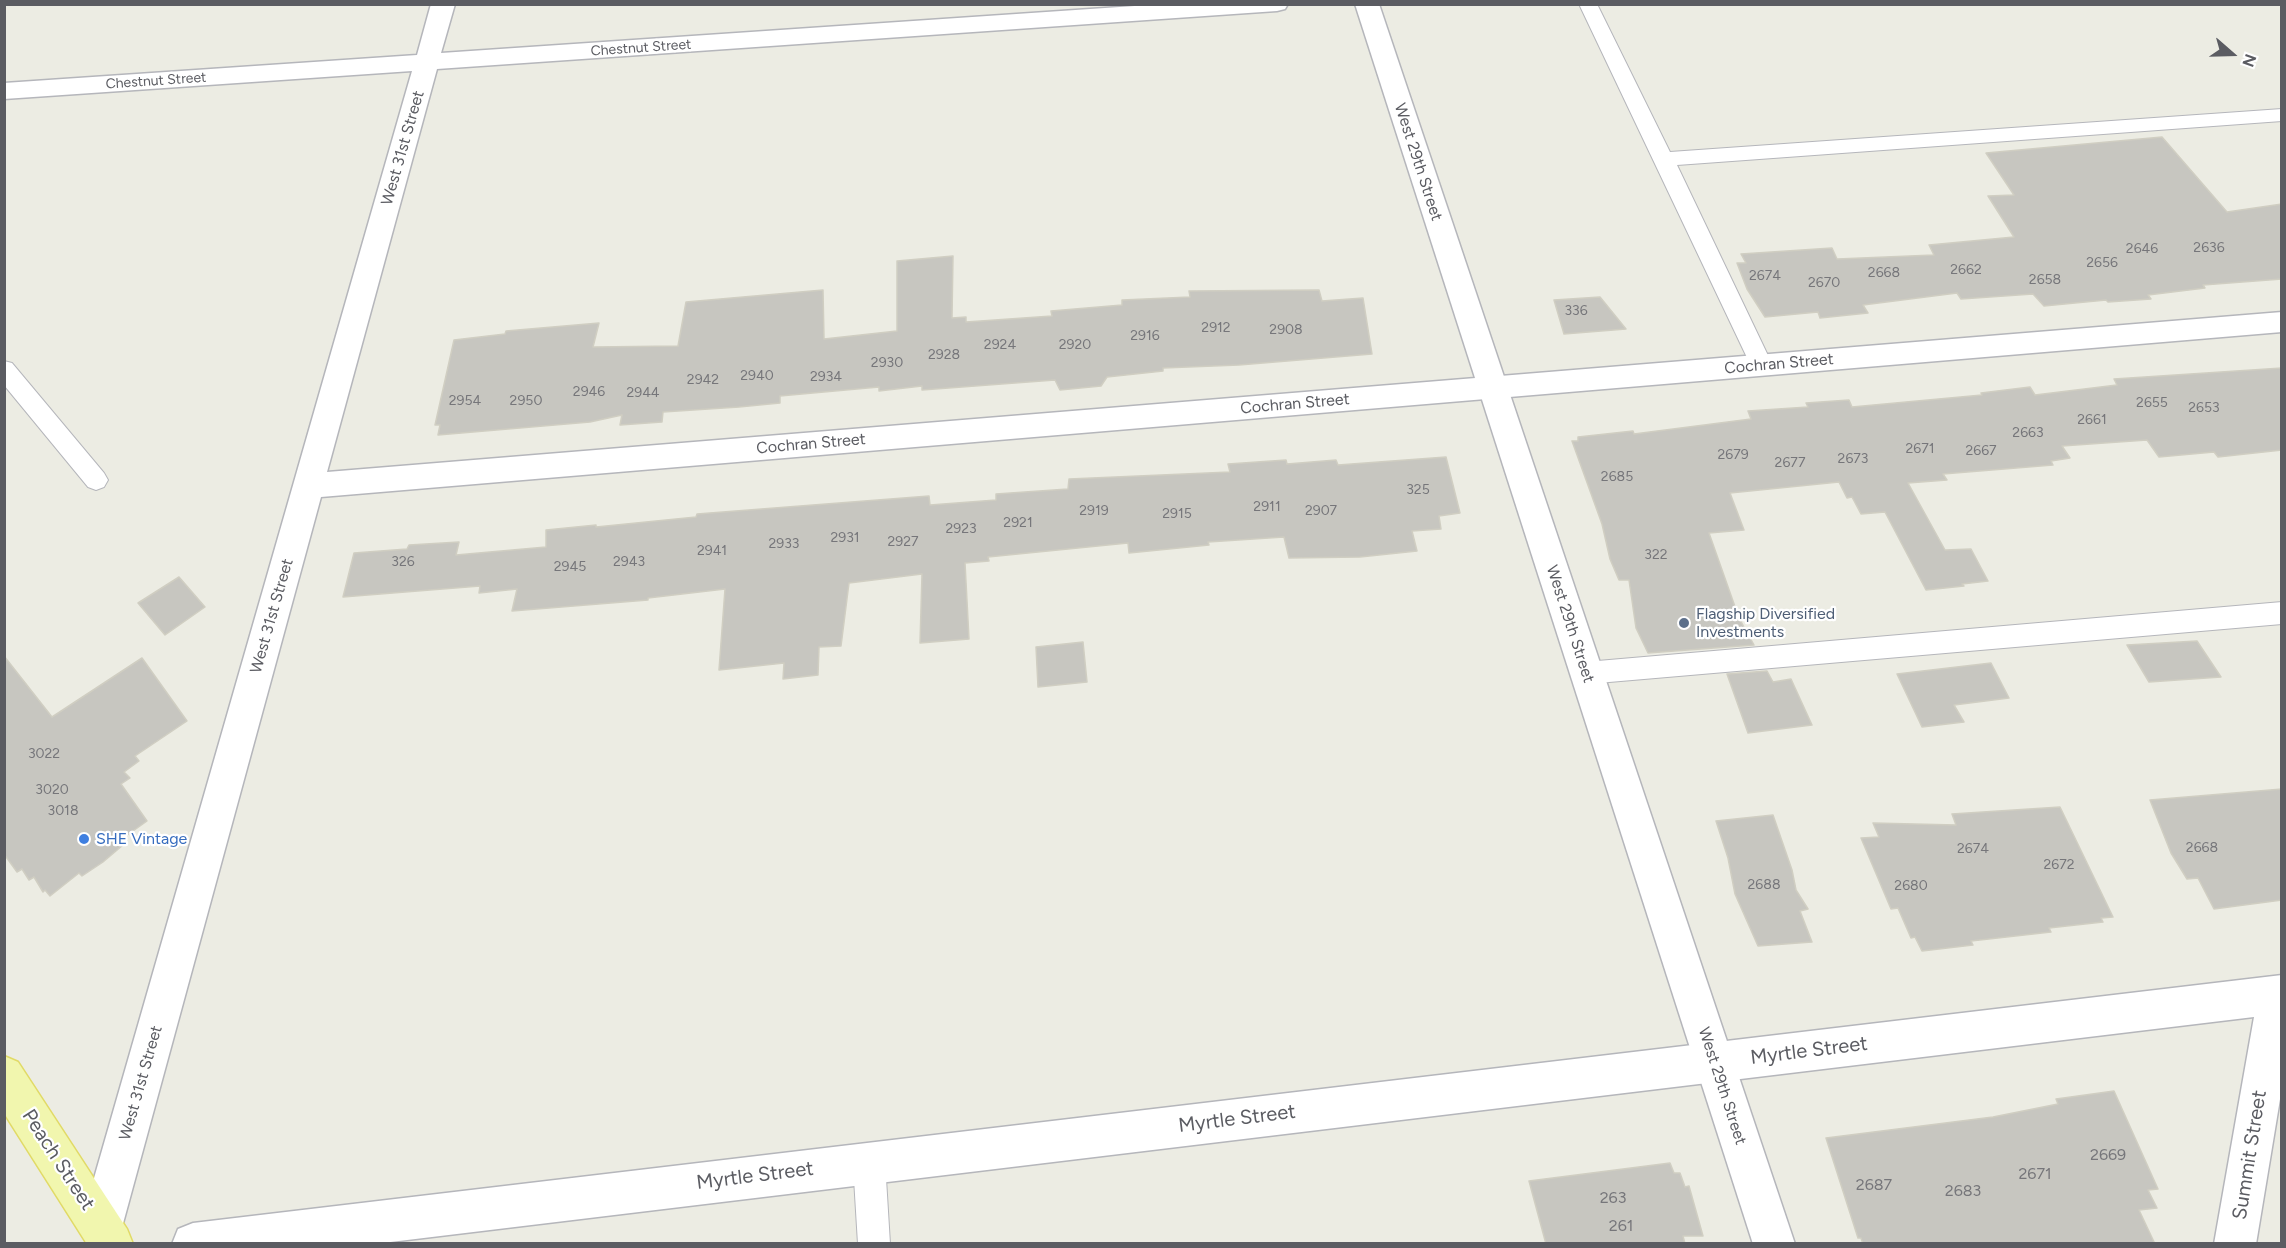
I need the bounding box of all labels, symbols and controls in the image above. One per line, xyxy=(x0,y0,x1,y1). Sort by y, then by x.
north arrow xyxy=(2202,24,2262,84)
street label: Chestnut Street xyxy=(590,36,692,60)
text: N xyxy=(2238,51,2260,69)
street label: Chestnut Street xyxy=(105,69,207,93)
street label: West 31st Street xyxy=(377,88,429,208)
street label: West 29th Street xyxy=(1390,101,1446,223)
house number: 2636 xyxy=(2193,240,2225,256)
house number: 2646 xyxy=(2126,241,2158,257)
house number: 2656 xyxy=(2086,255,2118,271)
house number: 2662 xyxy=(1950,262,1982,278)
house number: 2668 xyxy=(1868,265,1900,281)
house number: 2674 xyxy=(1749,268,1781,284)
house number: 2658 xyxy=(2029,272,2061,288)
house number: 2670 xyxy=(1808,275,1840,291)
house number: 336 xyxy=(1564,303,1588,319)
house number: 2912 xyxy=(1201,320,1231,336)
house number: 2908 xyxy=(1269,322,1303,338)
house number: 2916 xyxy=(1130,328,1160,344)
house number: 2924 xyxy=(984,337,1016,353)
house number: 2920 xyxy=(1059,337,1091,353)
house number: 2928 xyxy=(928,347,960,363)
street label: Cochran Street xyxy=(1724,350,1834,378)
house number: 2930 xyxy=(871,355,903,371)
house number: 2940 xyxy=(740,368,774,384)
house number: 2934 xyxy=(810,369,842,385)
house number: 2942 xyxy=(687,372,719,388)
house number: 2946 xyxy=(573,384,605,400)
house number: 2944 xyxy=(626,385,660,401)
street label: Cochran Street xyxy=(1240,390,1350,418)
house number: 2954 xyxy=(449,393,481,409)
house number: 2950 xyxy=(510,393,542,409)
house number: 2655 xyxy=(2136,395,2168,411)
house number: 2653 xyxy=(2188,400,2220,416)
house number: 2661 xyxy=(2077,412,2107,428)
house number: 2663 xyxy=(2012,425,2044,441)
street label: Cochran Street xyxy=(756,430,866,458)
house number: 2671 xyxy=(1905,441,1935,457)
house number: 2667 xyxy=(1965,443,1997,459)
house number: 2679 xyxy=(1717,447,1749,463)
house number: 2673 xyxy=(1838,451,1868,467)
house number: 2677 xyxy=(1775,455,1805,471)
house number: 2685 xyxy=(1601,469,1633,485)
house number: 325 xyxy=(1406,482,1430,498)
house number: 2911 xyxy=(1253,499,1281,515)
house number: 2919 xyxy=(1079,503,1109,519)
house number: 2907 xyxy=(1305,503,1337,519)
house number: 2915 xyxy=(1162,506,1192,522)
house number: 2921 xyxy=(1003,515,1033,531)
house number: 2923 xyxy=(945,521,977,537)
house number: 2931 xyxy=(830,530,860,546)
house number: 2927 xyxy=(887,534,919,550)
house number: 2933 xyxy=(769,536,799,552)
house number: 2941 xyxy=(697,543,727,559)
house number: 322 xyxy=(1644,547,1668,563)
house number: 326 xyxy=(391,554,415,570)
house number: 2943 xyxy=(613,554,645,570)
street label: West 31st Street xyxy=(246,556,298,676)
house number: 2945 xyxy=(554,559,586,575)
street label: West 29th Street xyxy=(1542,563,1598,685)
place label: Flagship Diversified Investments xyxy=(1696,604,1835,642)
marker: Flagship Diversified Investments xyxy=(1677,616,1691,630)
house number: 3022 xyxy=(28,746,60,762)
house number: 3020 xyxy=(35,782,69,798)
house number: 3018 xyxy=(48,803,78,819)
place label: SHE Vintage xyxy=(96,829,187,849)
marker: SHE Vintage xyxy=(77,832,91,846)
house number: 2668 xyxy=(2186,840,2218,856)
house number: 2674 xyxy=(1957,841,1989,857)
house number: 2672 xyxy=(2043,857,2075,873)
house number: 2688 xyxy=(1748,877,1780,893)
house number: 2680 xyxy=(1894,878,1928,894)
street label: West 31st Street xyxy=(115,1023,167,1143)
street label: West 29th Street xyxy=(1694,1025,1750,1147)
street label: Myrtle Street xyxy=(1749,1032,1869,1070)
street label: Summit Street xyxy=(2228,1089,2272,1221)
street label: Myrtle Street xyxy=(1177,1100,1297,1138)
street label: Peach Street xyxy=(17,1105,99,1215)
house number: 2669 xyxy=(2090,1145,2126,1165)
street label: Myrtle Street xyxy=(695,1157,815,1195)
house number: 2671 xyxy=(2018,1164,2052,1184)
house number: 2687 xyxy=(1856,1175,1892,1195)
house number: 2683 xyxy=(1945,1181,1981,1201)
house number: 263 xyxy=(1600,1188,1626,1208)
house number: 261 xyxy=(1609,1216,1633,1236)

